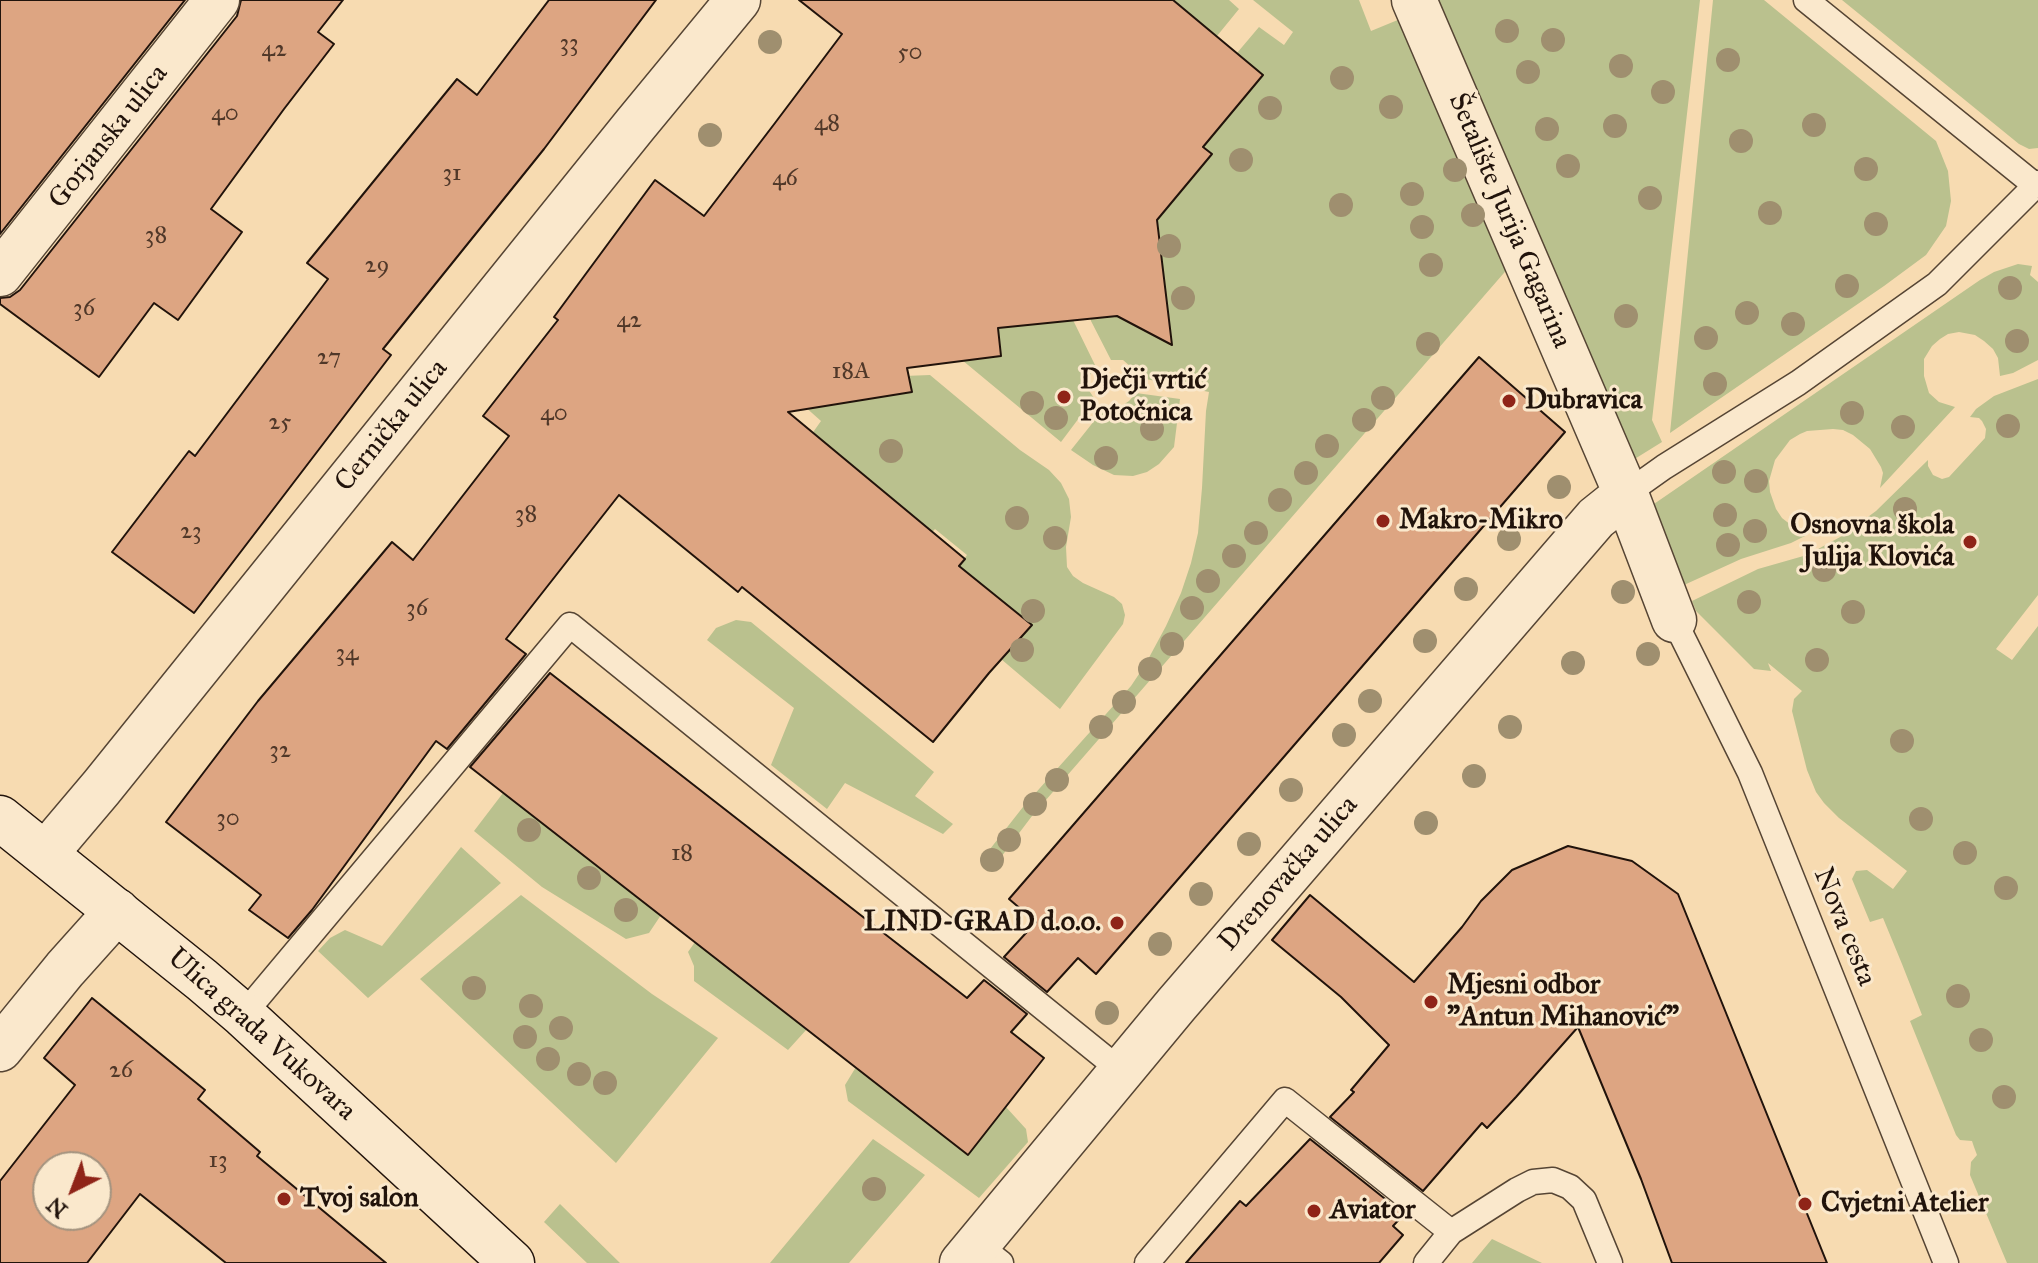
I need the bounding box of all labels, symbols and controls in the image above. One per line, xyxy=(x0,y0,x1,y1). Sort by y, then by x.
house number: 33 xyxy=(559,30,579,58)
house number: 42 xyxy=(261,36,287,64)
house number: 50 xyxy=(897,39,923,67)
street label: Gorjanska ulica xyxy=(42,58,176,216)
street label: Šetalište Jurija Gagarina xyxy=(1440,89,1578,353)
house number: 40 xyxy=(211,100,239,128)
house number: 48 xyxy=(814,110,840,138)
house number: 31 xyxy=(442,160,462,188)
house number: 46 xyxy=(772,165,798,193)
house number: 38 xyxy=(145,222,167,250)
house number: 29 xyxy=(365,252,389,280)
house number: 36 xyxy=(73,295,95,323)
house number: 42 xyxy=(616,307,642,335)
house number: 27 xyxy=(317,344,341,372)
street label: Cernička ulica xyxy=(328,353,456,499)
house number: 18A xyxy=(832,358,870,386)
place label: Dječji vrtić Potočnica xyxy=(1080,364,1206,430)
place label: Dubravica xyxy=(1525,384,1642,418)
marker: Dječji vrtić Potočnica xyxy=(1055,388,1073,406)
marker: Dubravica xyxy=(1500,392,1518,410)
house number: 40 xyxy=(540,400,568,428)
house number: 25 xyxy=(269,409,291,437)
house number: 38 xyxy=(515,501,537,529)
place label: Makro-Mikro xyxy=(1399,504,1563,538)
place label: Osnovna škola Julija Klovića xyxy=(1790,509,1954,575)
marker: Makro-Mikro xyxy=(1374,512,1392,530)
house number: 23 xyxy=(180,518,202,546)
marker: Osnovna škola Julija Klovića xyxy=(1961,533,1979,551)
house number: 36 xyxy=(406,595,428,623)
house number: 34 xyxy=(336,640,358,668)
house number: 32 xyxy=(269,737,291,765)
street label: Drenovačka ulica xyxy=(1212,789,1366,959)
house number: 30 xyxy=(216,805,240,833)
house number: 18 xyxy=(671,840,693,868)
street label: Nova cesta xyxy=(1805,863,1883,991)
place label: LIND-GRAD d.o.o. xyxy=(864,906,1101,940)
marker: LIND-GRAD d.o.o. xyxy=(1108,914,1126,932)
street label: Ulica grada Vukovara xyxy=(160,942,362,1128)
place label: Mjesni odbor "Antun Mihanović" xyxy=(1447,969,1679,1035)
marker: Mjesni odbor "Antun Mihanović" xyxy=(1422,993,1440,1011)
house number: 26 xyxy=(109,1057,133,1085)
house number: 13 xyxy=(208,1147,228,1175)
north arrow xyxy=(32,1151,112,1231)
place label: Tvoj salon xyxy=(300,1182,419,1216)
place label: Cvjetni Atelier xyxy=(1821,1187,1988,1221)
marker: Tvoj salon xyxy=(275,1190,293,1208)
text: N xyxy=(41,1191,73,1224)
place label: Aviator xyxy=(1330,1194,1415,1228)
marker: Cvjetni Atelier xyxy=(1796,1195,1814,1213)
marker: Aviator xyxy=(1305,1202,1323,1220)

